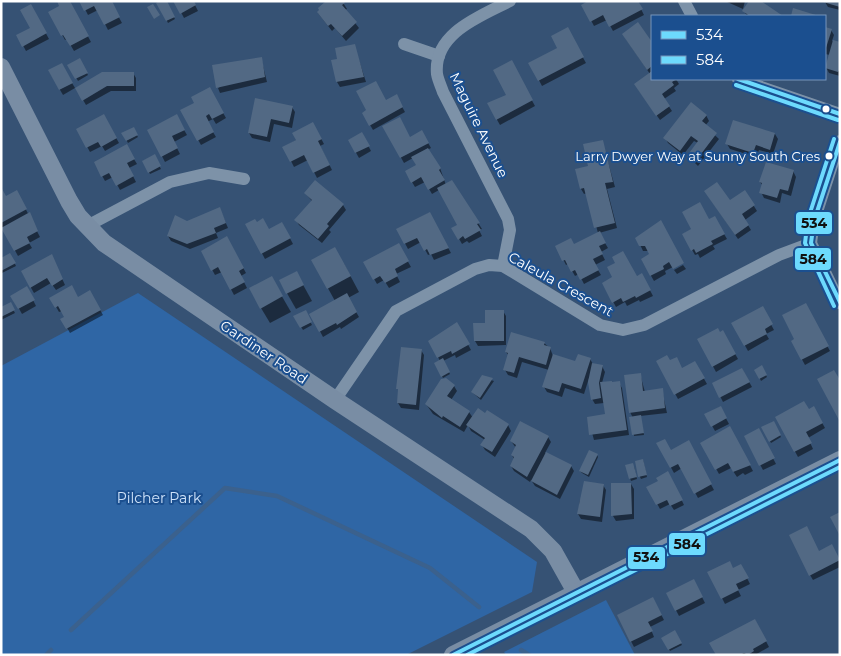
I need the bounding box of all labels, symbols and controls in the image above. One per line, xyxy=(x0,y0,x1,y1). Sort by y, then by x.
legend xyxy=(651,15,826,80)
text: 534 xyxy=(696,25,723,44)
text: 584 xyxy=(696,50,724,69)
street label: Maguire Avenue xyxy=(446,69,512,181)
unlabelled marker xyxy=(821,104,831,114)
place label: Larry Dwyer Way at Sunny South Cres xyxy=(575,148,820,164)
marker: Larry Dwyer Way at Sunny South Cres xyxy=(824,151,834,161)
line badge: 534 xyxy=(795,211,833,235)
text: 534 xyxy=(801,214,827,232)
line badge: 584 xyxy=(794,247,832,271)
street label: Caleula Crescent xyxy=(505,248,617,320)
text: 584 xyxy=(799,250,827,268)
street label: Gardiner Road xyxy=(217,316,311,388)
park label: Pilcher Park xyxy=(117,489,202,507)
line badge: 584 xyxy=(668,532,706,556)
text: 584 xyxy=(673,535,701,553)
line badge: 534 xyxy=(627,546,666,570)
text: 534 xyxy=(633,548,659,566)

